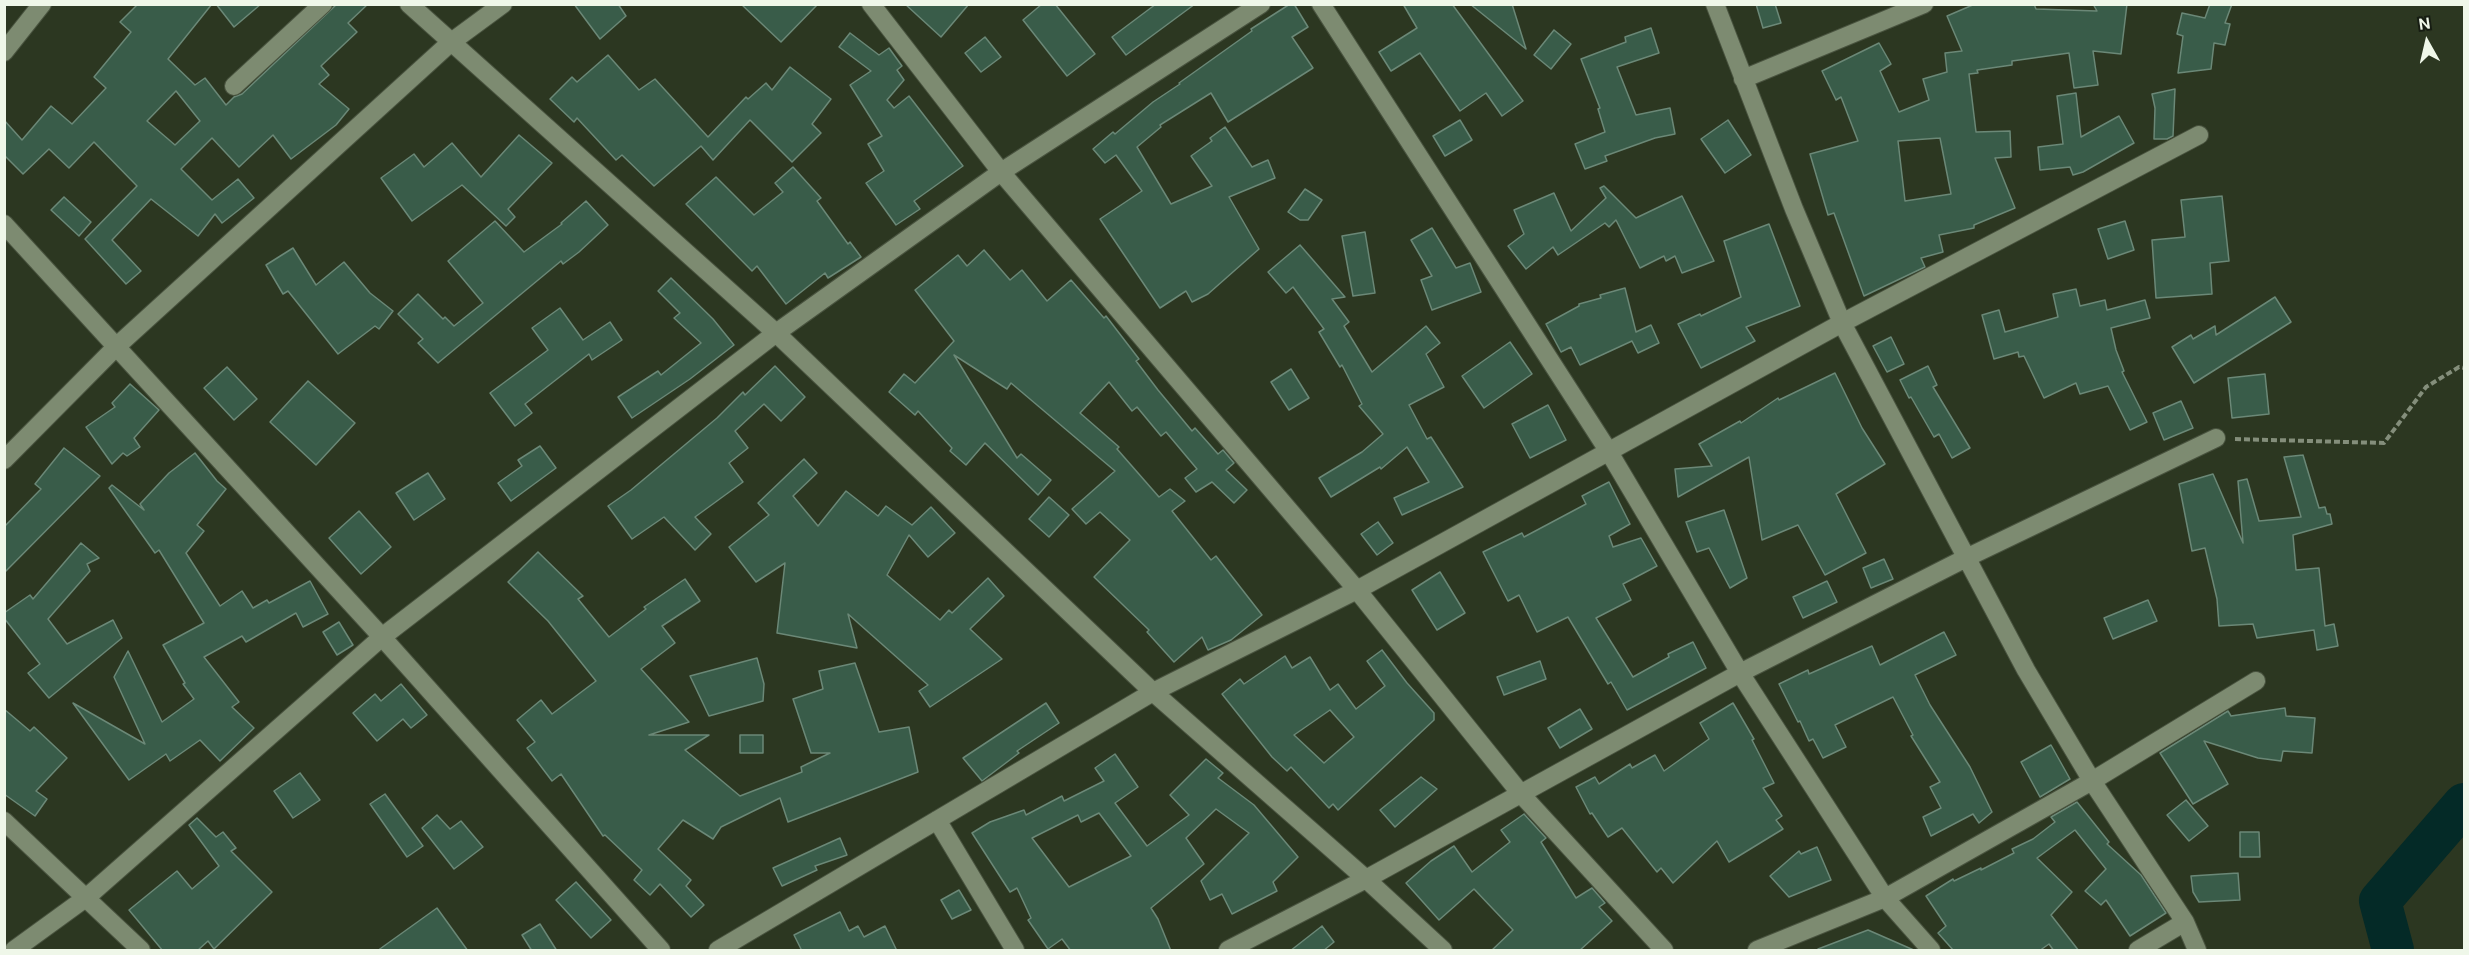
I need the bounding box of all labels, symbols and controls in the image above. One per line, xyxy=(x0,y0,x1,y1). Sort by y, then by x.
north arrow xyxy=(2397,12,2457,72)
text: N xyxy=(2417,12,2432,35)

